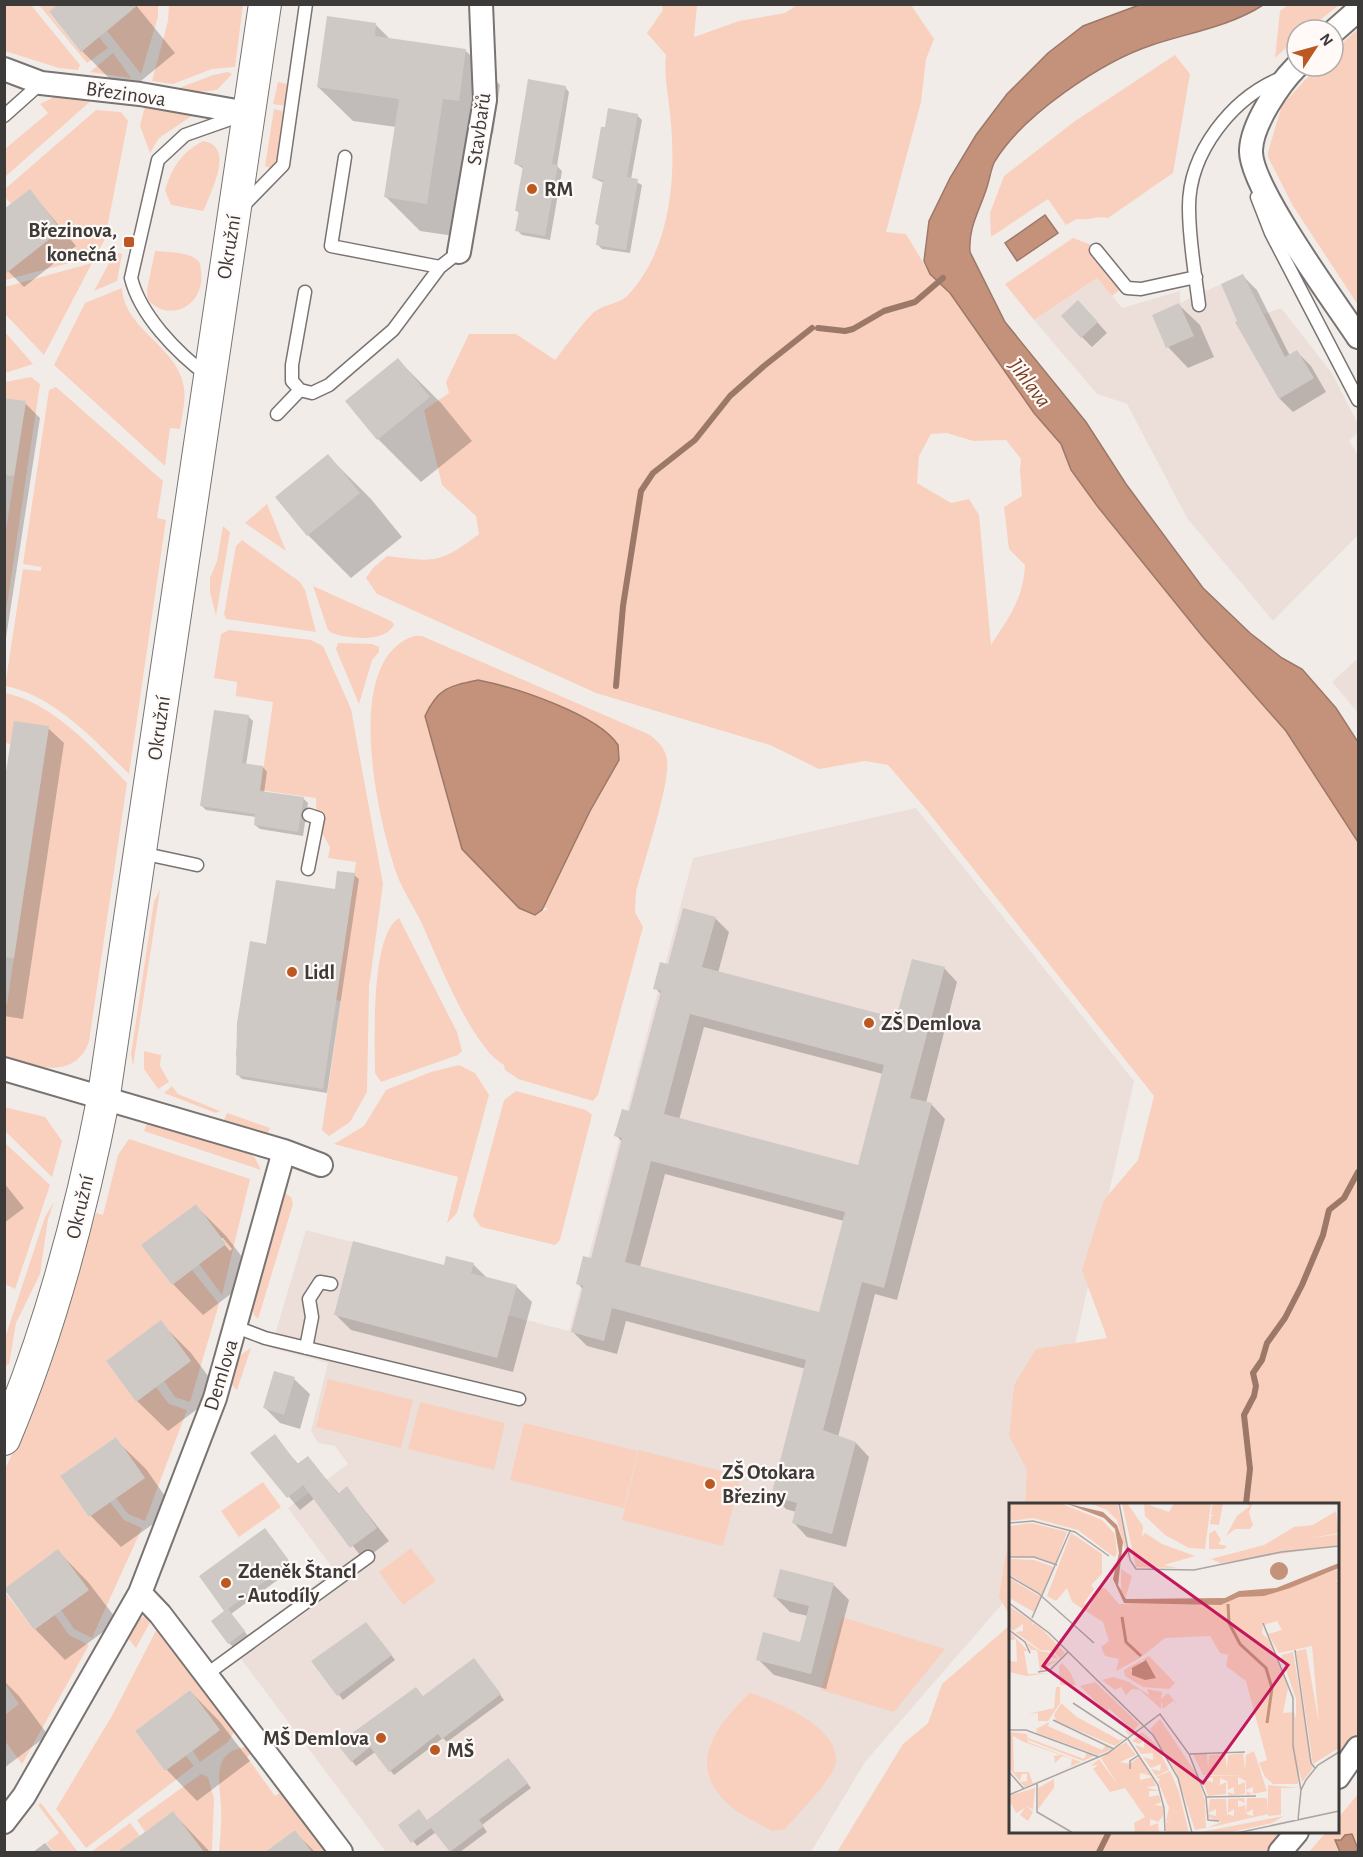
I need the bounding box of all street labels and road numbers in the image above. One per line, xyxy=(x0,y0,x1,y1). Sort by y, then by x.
street label: Březinova xyxy=(85,78,168,110)
street label: Stavbařů xyxy=(464,91,494,166)
street label: Okružní xyxy=(214,212,245,281)
street label: Okružní xyxy=(144,693,174,762)
street label: Okružní xyxy=(62,1172,98,1241)
street label: Demlova xyxy=(200,1337,242,1413)

